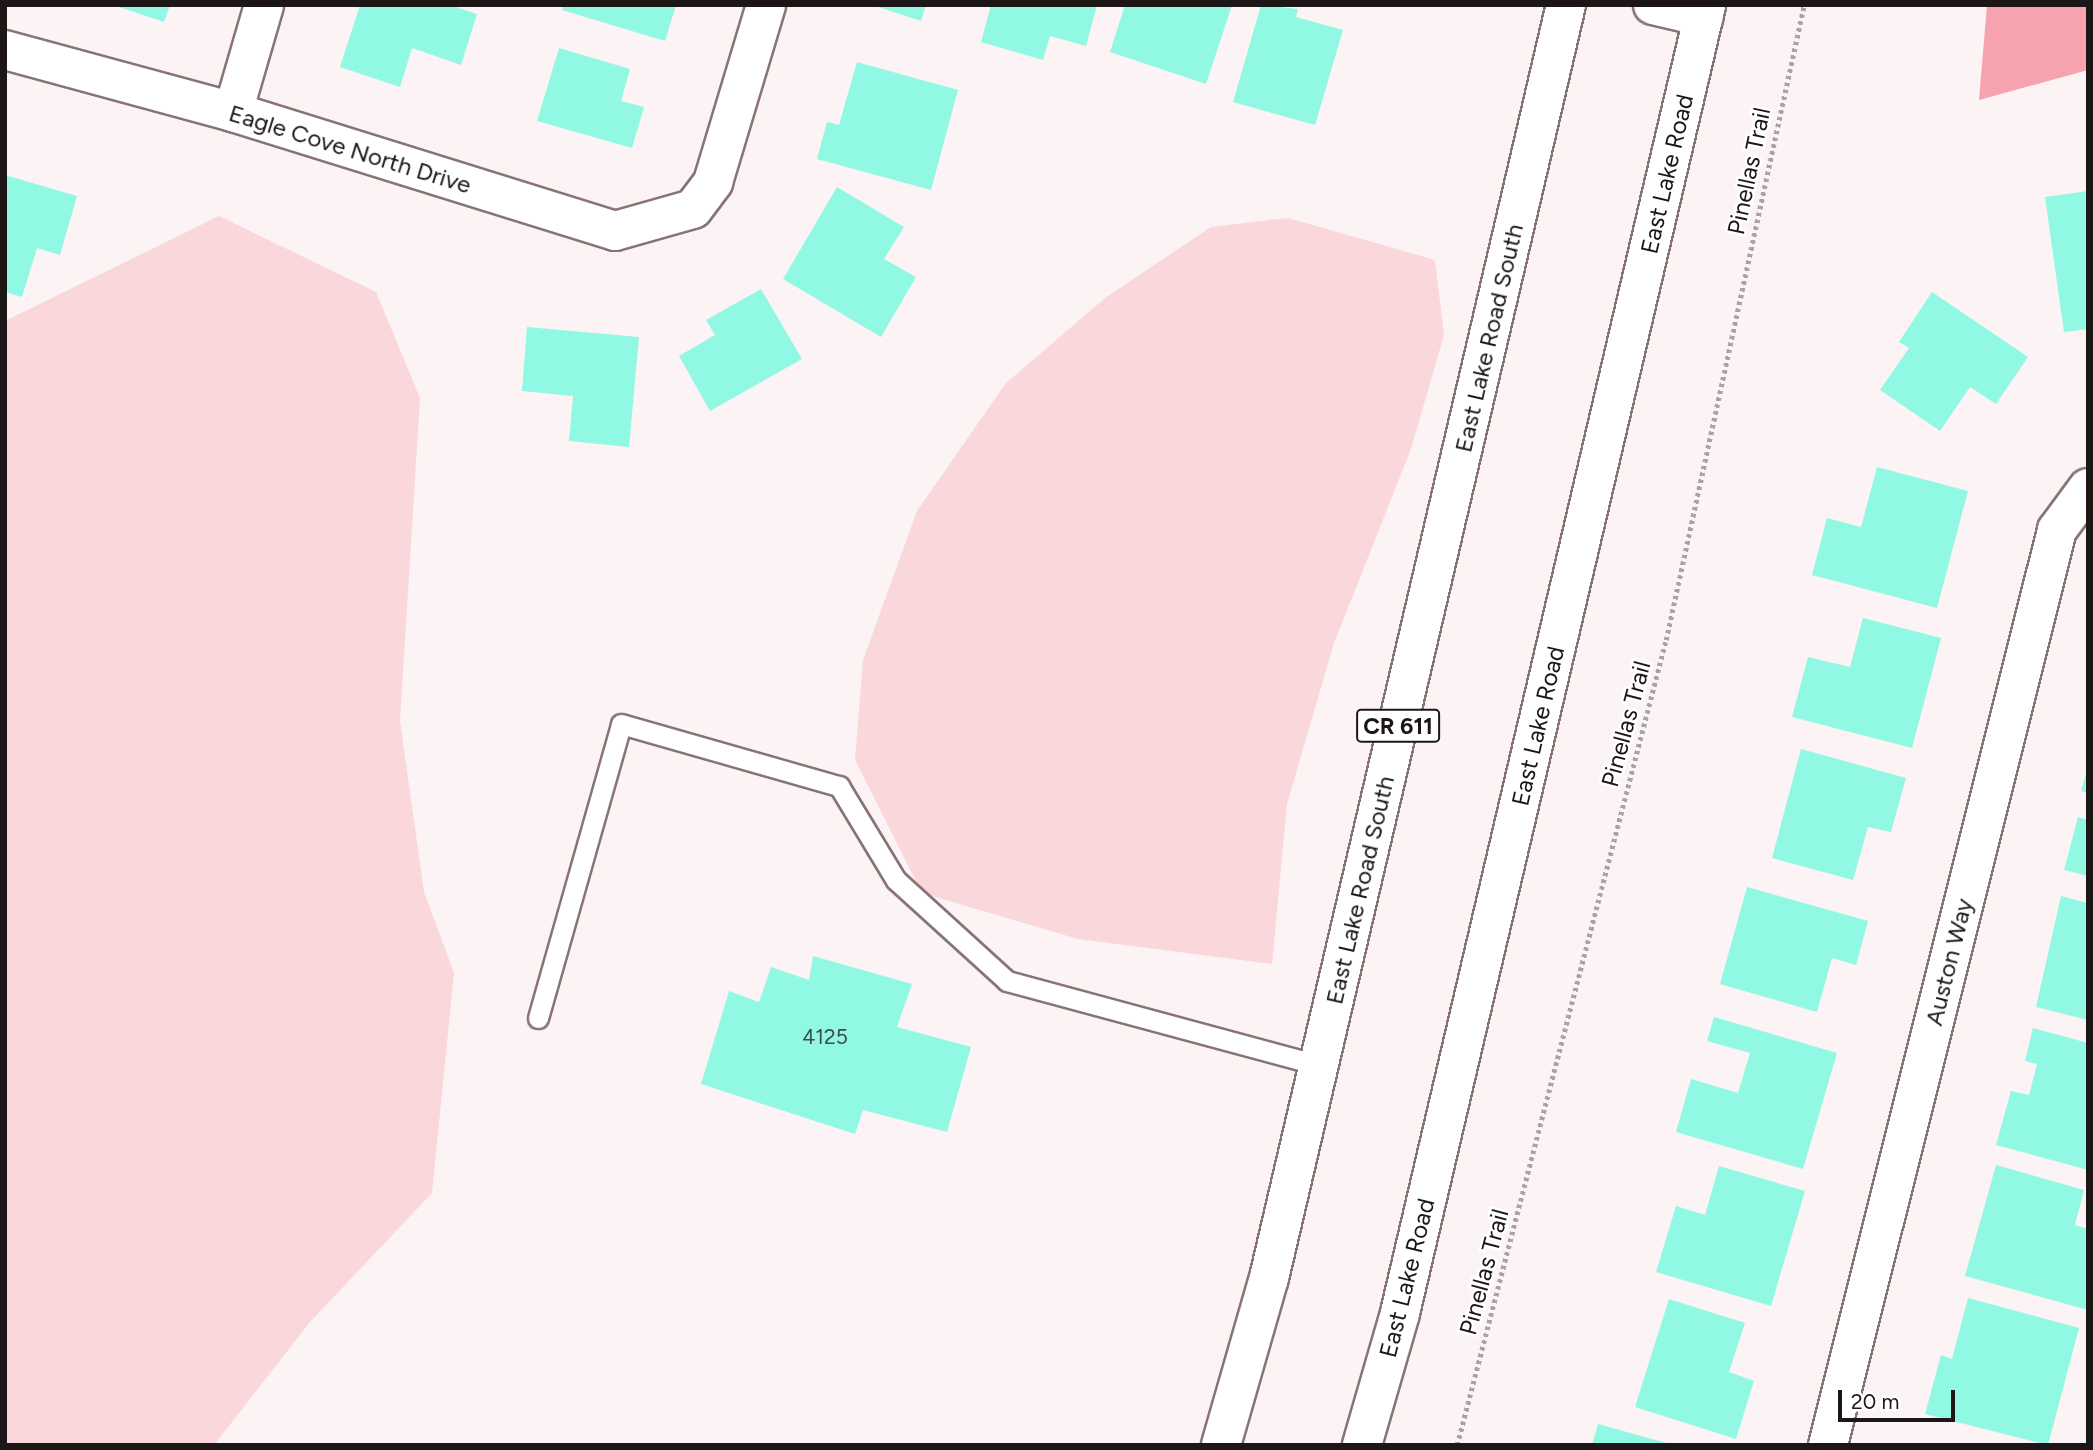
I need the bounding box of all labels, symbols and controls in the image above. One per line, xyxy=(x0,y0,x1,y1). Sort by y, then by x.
street label: East Lake Road xyxy=(1635,91,1699,257)
street label: Eagle Cove North Drive xyxy=(226,98,474,200)
street label: Pinellas Trail xyxy=(1721,105,1777,237)
street label: East Lake Road South xyxy=(1449,221,1529,455)
street label: East Lake Road xyxy=(1506,643,1570,809)
street label: Pinellas Trail xyxy=(1595,658,1657,790)
road number: CR 611 xyxy=(1356,706,1440,746)
street label: East Lake Road South xyxy=(1320,773,1400,1007)
street label: Auston Way xyxy=(1919,896,1979,1028)
house number: 4125 xyxy=(802,1024,848,1050)
street label: East Lake Road xyxy=(1373,1195,1441,1361)
street label: Pinellas Trail xyxy=(1453,1206,1515,1338)
scale bar xyxy=(1841,1376,1958,1420)
text: 20 m xyxy=(1851,1389,1899,1414)

